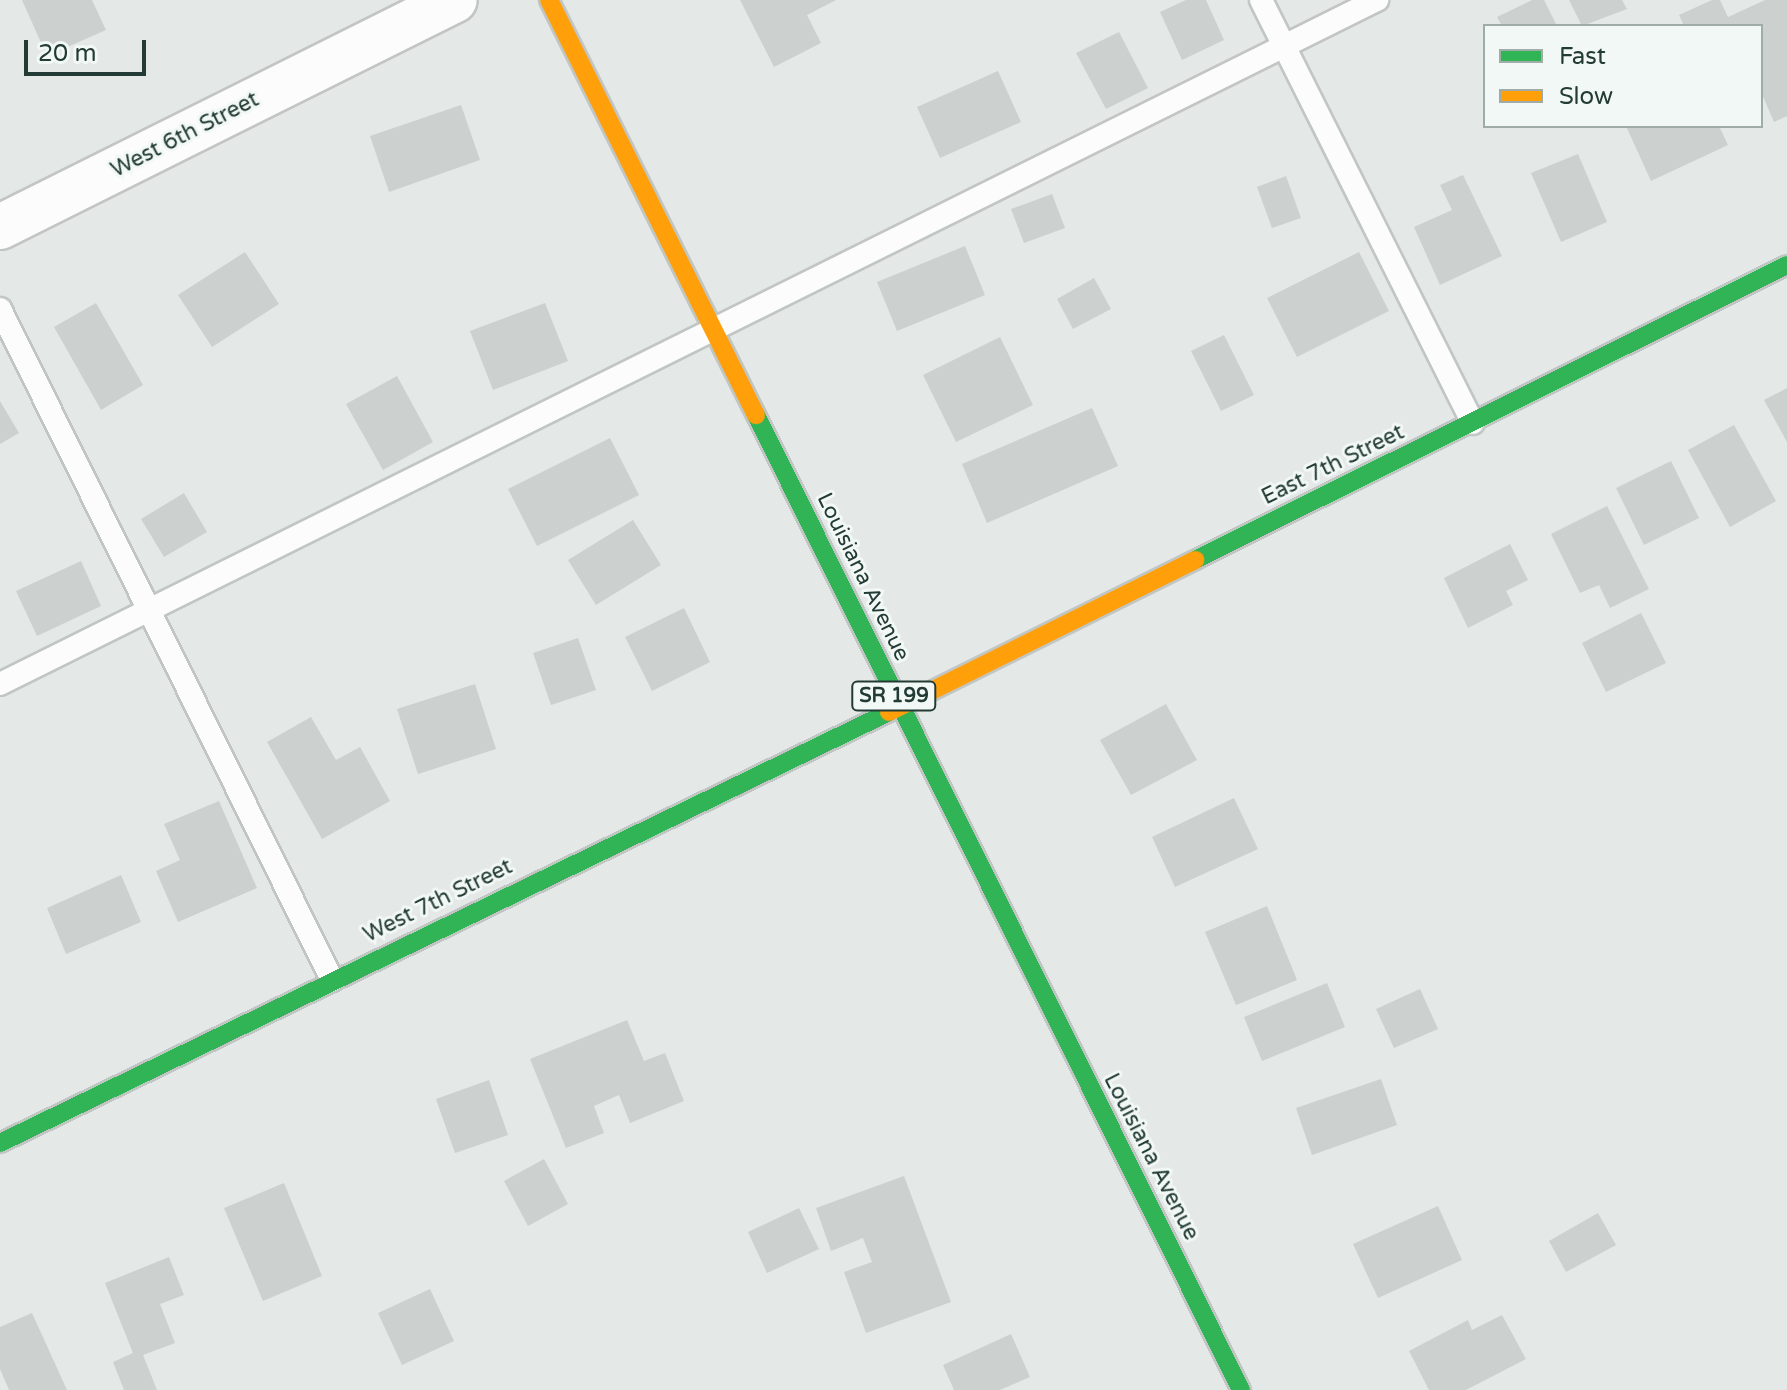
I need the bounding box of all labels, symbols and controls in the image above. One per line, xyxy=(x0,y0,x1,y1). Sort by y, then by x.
scale bar xyxy=(28,24,150,74)
legend xyxy=(1483,24,1763,128)
text: 20 m xyxy=(38,39,96,68)
text: Fast xyxy=(1559,42,1606,71)
text: Slow xyxy=(1559,82,1613,111)
street label: West 6th Street xyxy=(107,86,263,184)
street label: East 7th Street xyxy=(1258,419,1408,511)
street label: Louisiana Avenue xyxy=(811,489,915,665)
road number: SR 199 xyxy=(850,680,938,712)
street label: West 7th Street xyxy=(359,854,517,948)
street label: Louisiana Avenue xyxy=(1098,1069,1204,1245)

